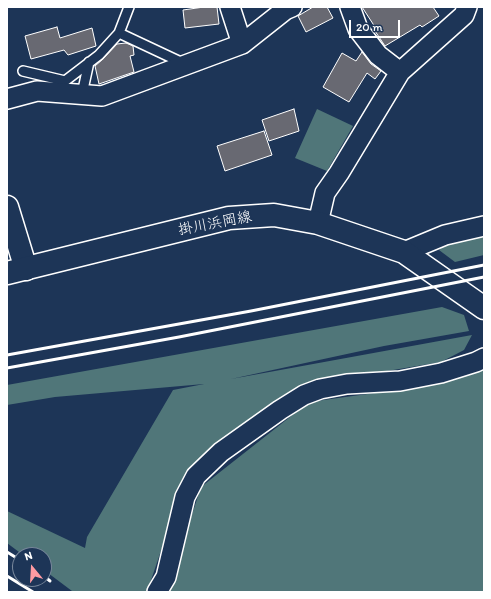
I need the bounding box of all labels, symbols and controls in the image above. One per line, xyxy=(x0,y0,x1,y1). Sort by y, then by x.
scale bar xyxy=(351,12,402,38)
text: 20 m xyxy=(356,20,383,34)
street label: 掛川浜岡線 xyxy=(176,208,254,240)
north arrow xyxy=(12,547,52,587)
text: N xyxy=(23,549,34,563)

